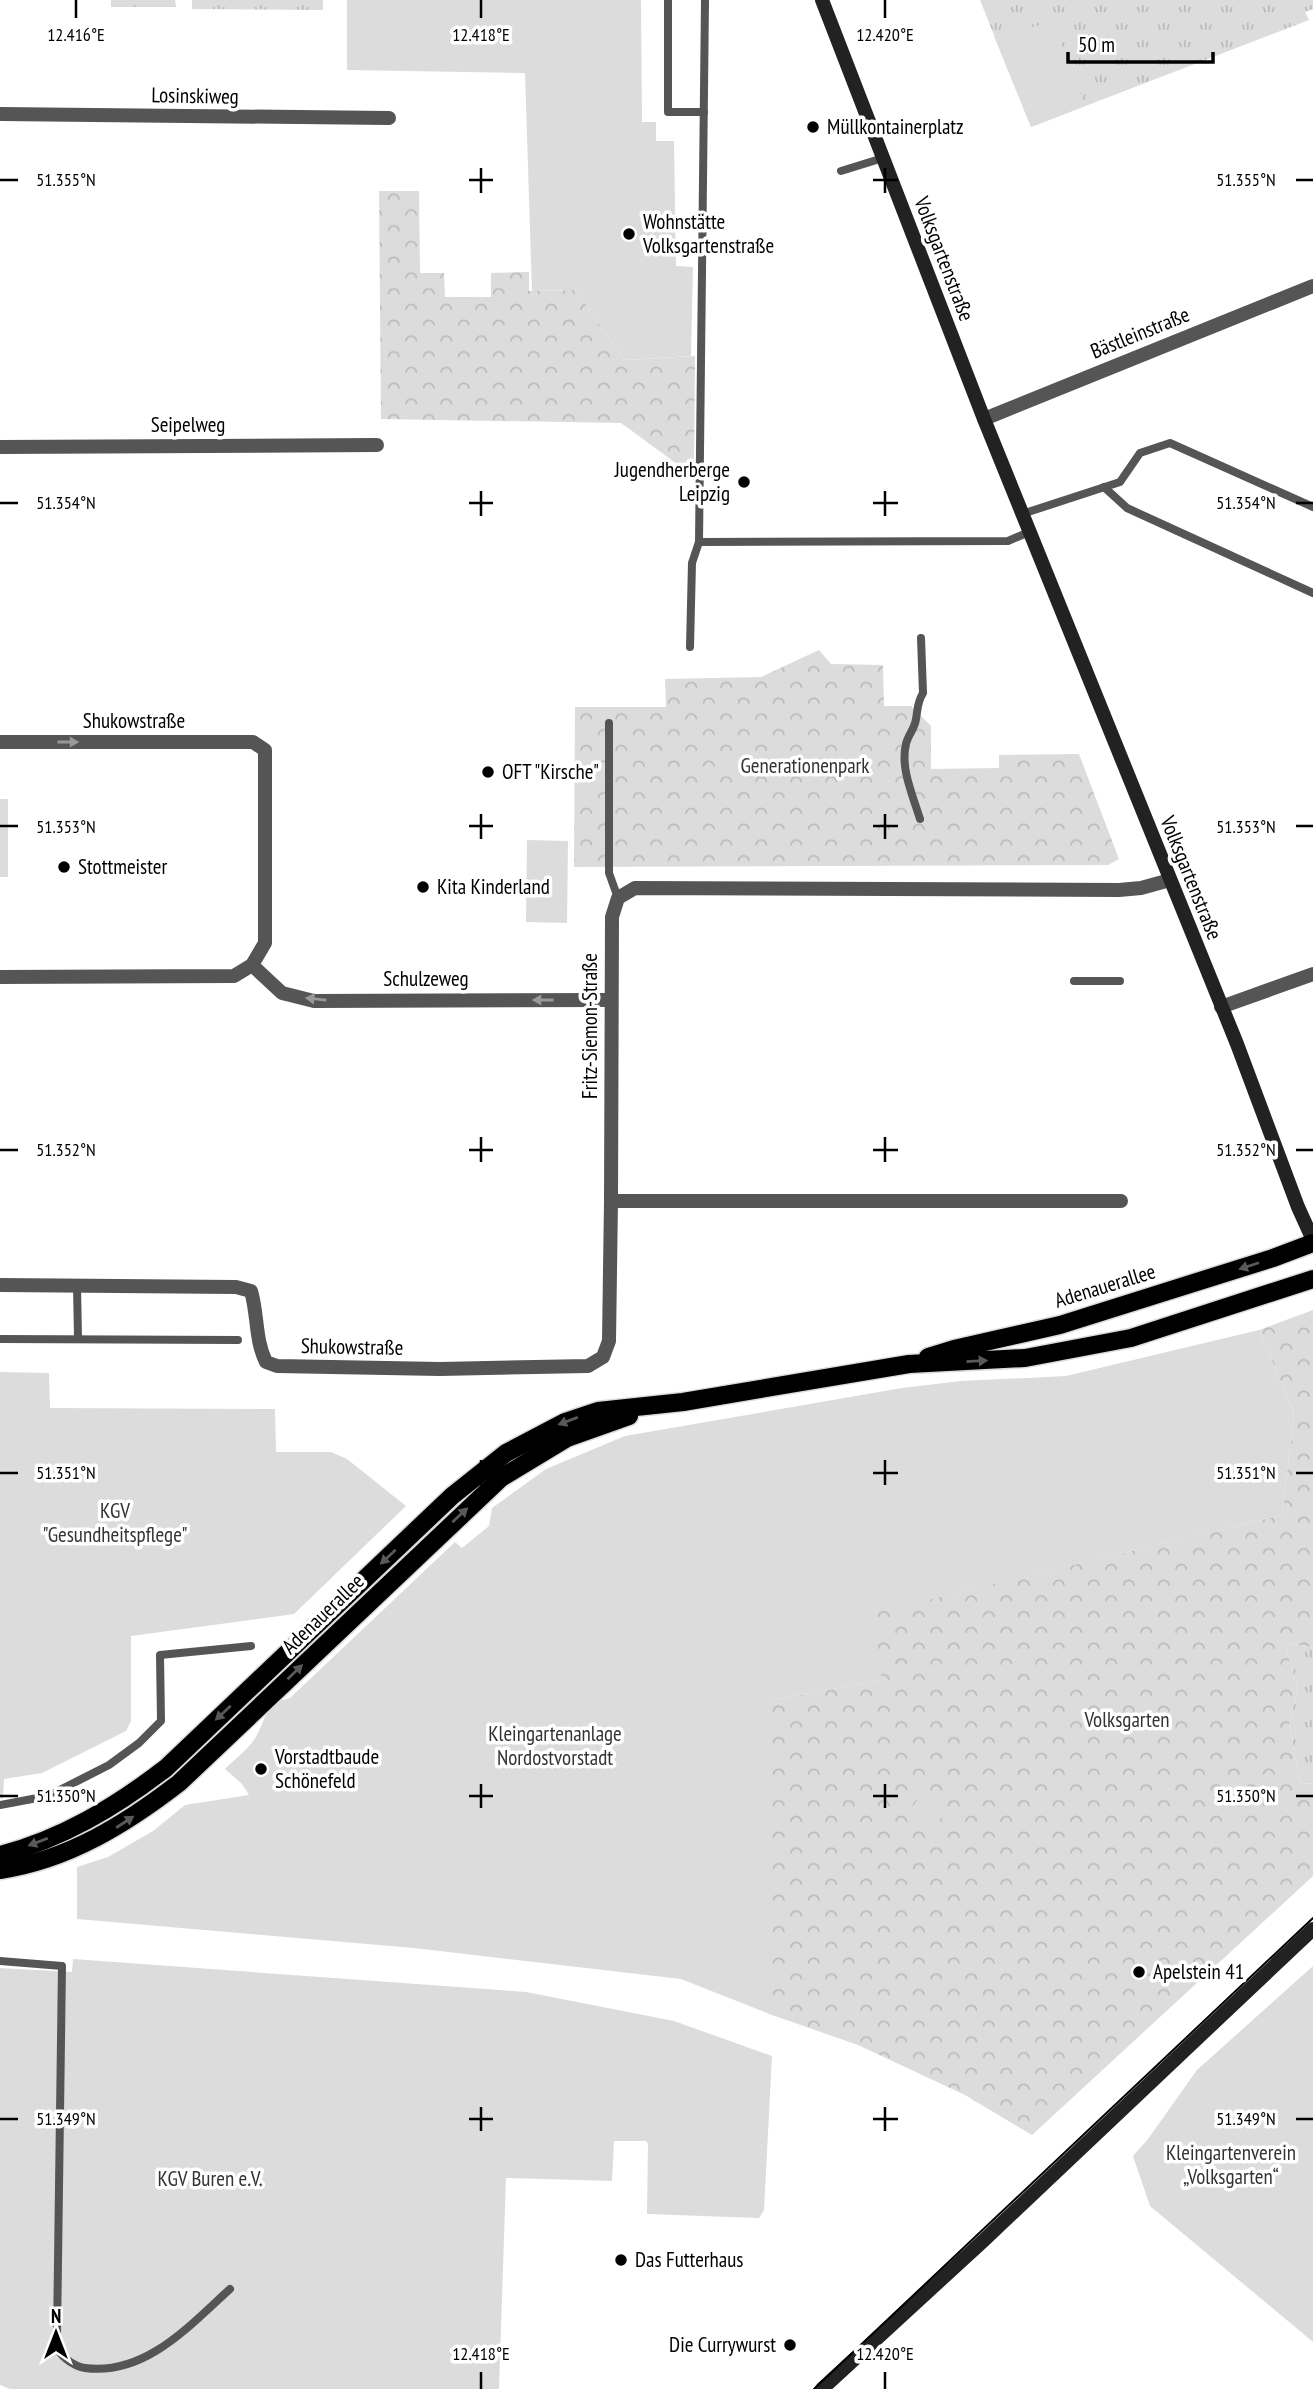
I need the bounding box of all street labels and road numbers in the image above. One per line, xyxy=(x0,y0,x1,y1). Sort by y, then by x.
street label: Losinskiweg xyxy=(151,81,239,110)
street label: Volksgartenstraße xyxy=(908,192,981,325)
street label: Bästleinstraße xyxy=(1086,300,1193,365)
street label: Seipelweg xyxy=(151,411,225,438)
street label: Shukowstraße xyxy=(83,707,185,734)
street label: Volksgartenstraße xyxy=(1154,811,1229,944)
street label: Fritz-Siemon-Straße xyxy=(576,953,603,1099)
street label: Schulzeweg xyxy=(383,965,469,992)
street label: Adenauerallee xyxy=(1051,1257,1159,1314)
street label: Shukowstraße xyxy=(301,1332,403,1361)
street label: Adenauerallee xyxy=(276,1568,370,1660)

